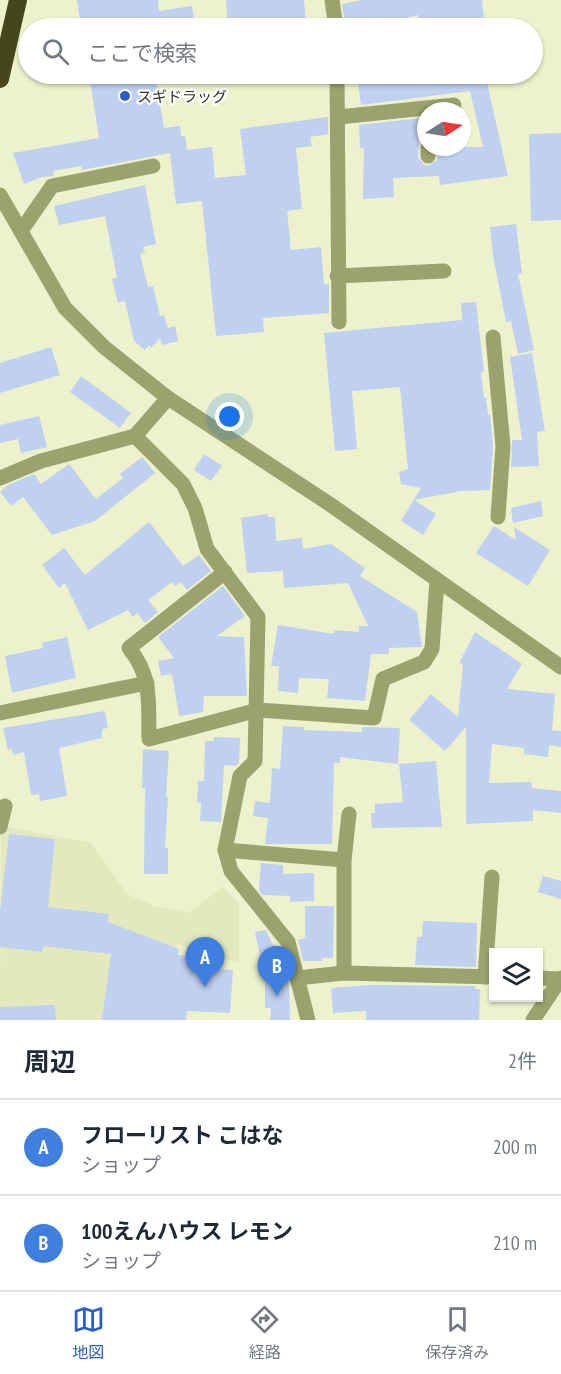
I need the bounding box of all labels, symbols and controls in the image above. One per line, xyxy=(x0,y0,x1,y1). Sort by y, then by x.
search box xyxy=(18,18,543,84)
icon: search xyxy=(39,35,72,68)
text: ここで検索 xyxy=(87,39,197,67)
place label: スギドラッグ xyxy=(137,87,227,106)
marker: スギドラッグ xyxy=(118,89,132,103)
north arrow xyxy=(417,102,471,156)
your location xyxy=(215,402,244,431)
pin: A xyxy=(186,938,224,987)
pin: B xyxy=(258,946,296,996)
map controls xyxy=(489,948,543,1002)
button: layers xyxy=(489,948,543,1002)
text: 周辺 xyxy=(24,1045,76,1078)
text: 2件 xyxy=(508,1048,537,1074)
text: フローリスト こはな xyxy=(81,1121,284,1149)
text: A xyxy=(38,1134,49,1160)
text: 200 m xyxy=(493,1134,537,1160)
text: ショップ xyxy=(81,1152,161,1178)
text: 100えんハウス レモン xyxy=(81,1217,293,1245)
text: B xyxy=(39,1230,48,1256)
text: 210 m xyxy=(493,1230,537,1256)
text: ショップ xyxy=(81,1248,161,1274)
tab: 地図 xyxy=(72,1303,105,1363)
tab: 経路 xyxy=(248,1303,281,1363)
tab: 保存済み xyxy=(425,1303,489,1363)

